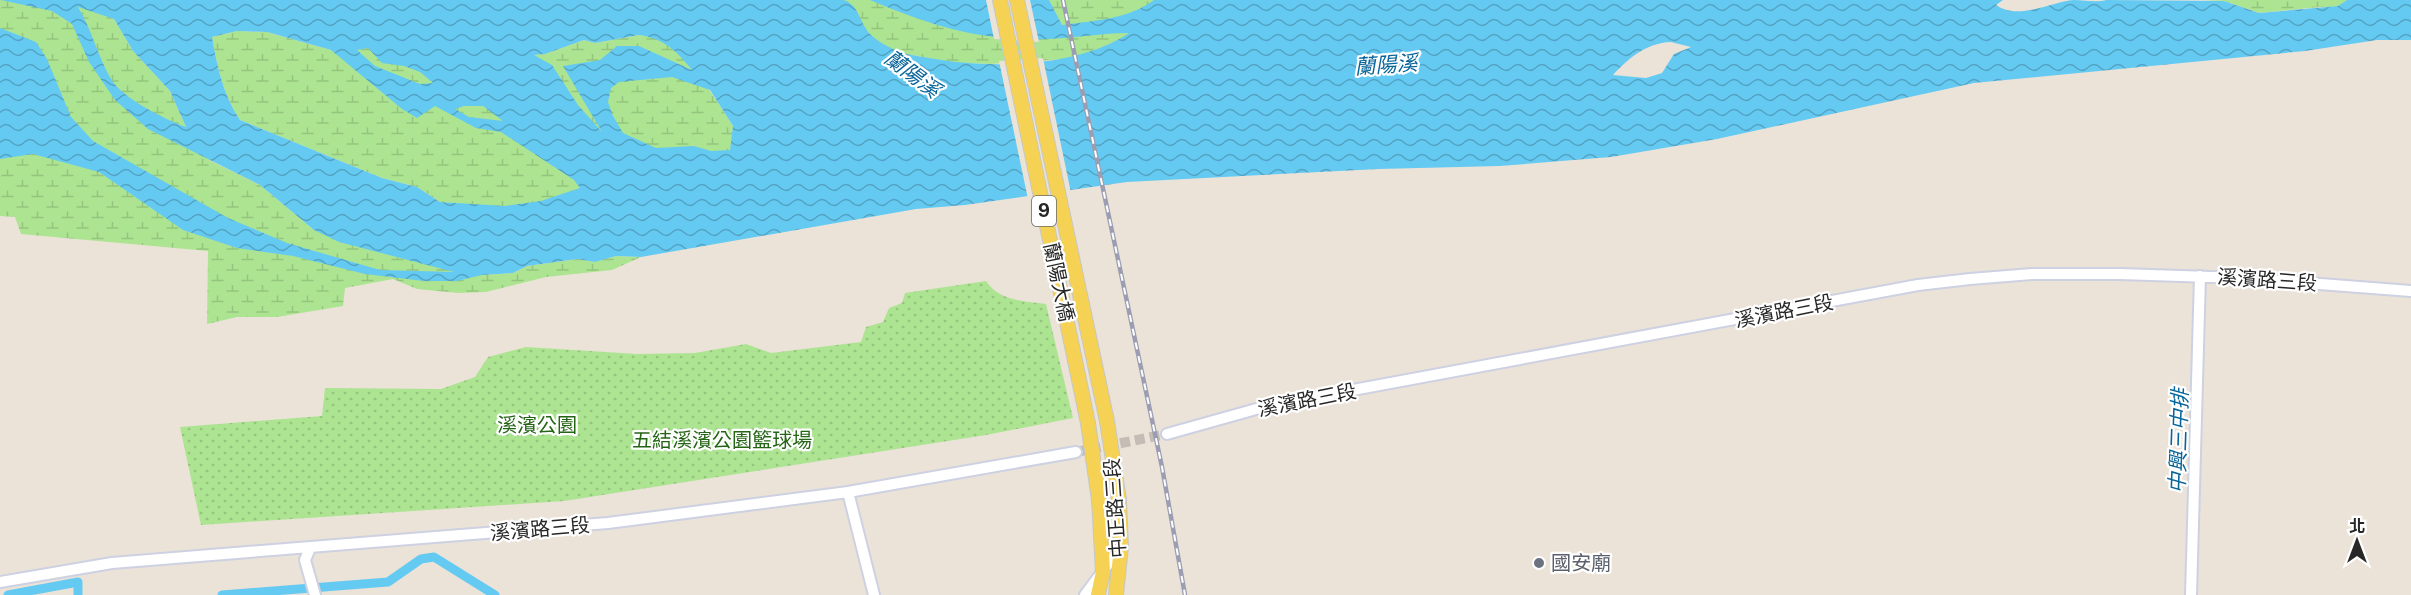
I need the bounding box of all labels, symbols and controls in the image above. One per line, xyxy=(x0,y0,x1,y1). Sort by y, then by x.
water label: 蘭陽溪 xyxy=(880,45,947,104)
water label: 蘭陽溪 xyxy=(1354,50,1421,79)
road number: 9 xyxy=(1032,196,1056,226)
street label: 蘭陽大橋 xyxy=(1039,240,1079,324)
street label: 溪濱路三段 xyxy=(2216,265,2318,295)
street label: 溪濱路三段 xyxy=(1733,290,1835,332)
street label: 溪濱路三段 xyxy=(1256,379,1358,421)
water label: 中興三中排 xyxy=(2164,385,2193,494)
park label: 溪濱公園 xyxy=(497,413,577,437)
park label: 五結溪濱公園籃球場 xyxy=(632,428,812,452)
street label: 中正路三段 xyxy=(1100,457,1130,559)
north arrow xyxy=(2327,511,2387,571)
street label: 溪濱路三段 xyxy=(489,513,591,545)
text: 北 xyxy=(2349,517,2365,536)
place label: 國安廟 xyxy=(1551,551,1611,575)
marker: 國安廟 xyxy=(1532,556,1546,570)

